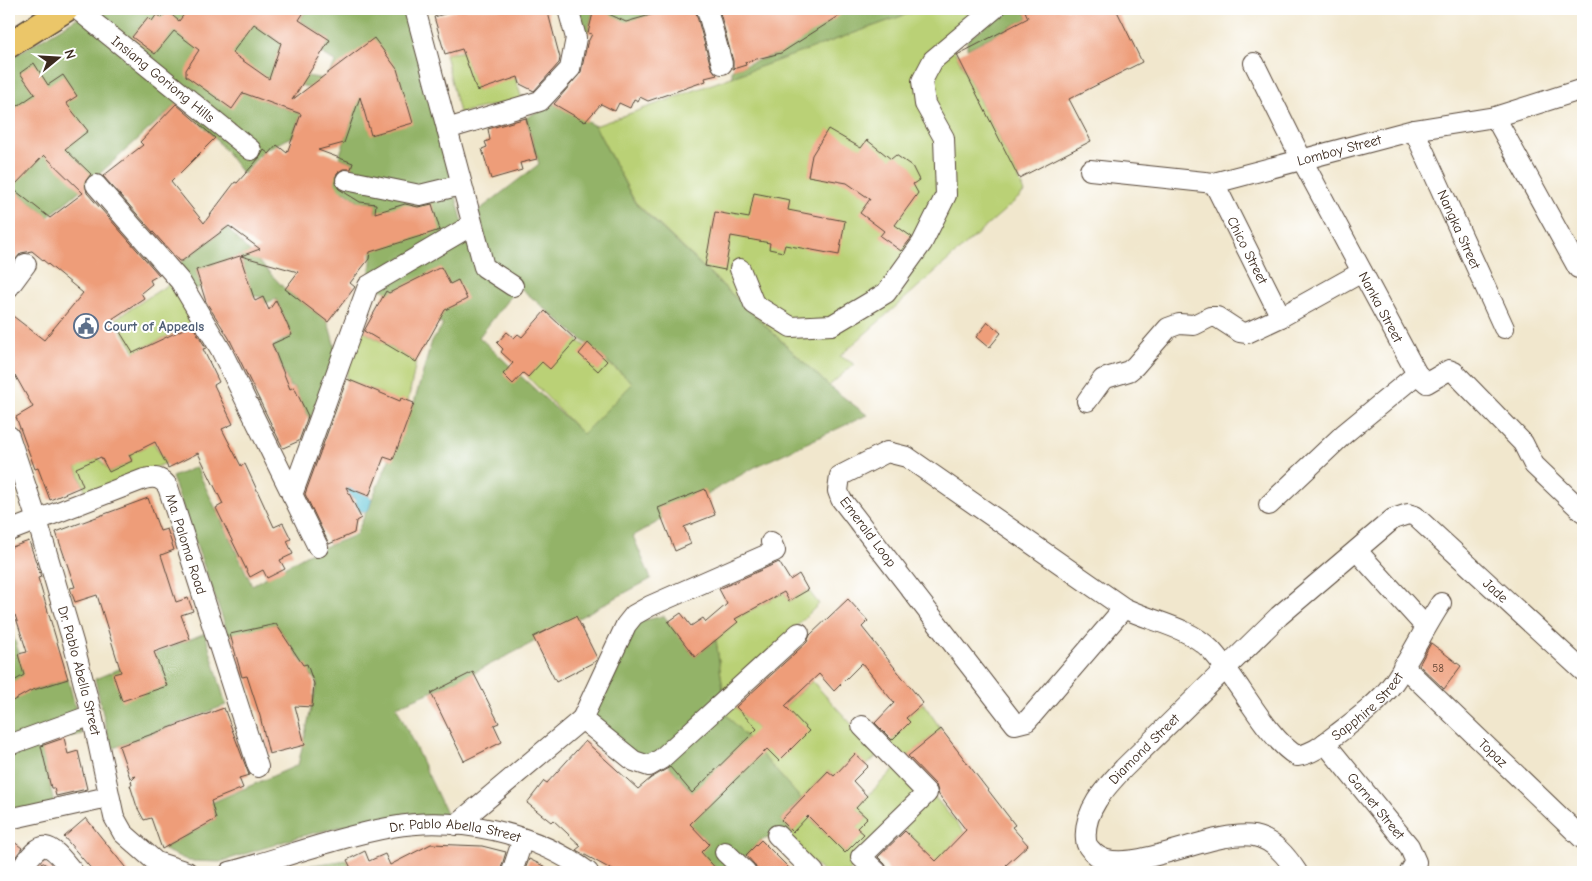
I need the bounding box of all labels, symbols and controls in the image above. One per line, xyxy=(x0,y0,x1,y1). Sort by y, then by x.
north arrow xyxy=(32,32,82,82)
street label: Insiang Goriong Hills xyxy=(108,32,218,126)
text: N xyxy=(60,47,79,61)
street label: Lomboy Street xyxy=(1295,130,1384,169)
street label: Nangka Street xyxy=(1434,187,1485,272)
street label: Chico Street xyxy=(1224,214,1272,288)
street label: Nanka Street xyxy=(1355,269,1407,346)
public building icon: Court of Appeals xyxy=(73,313,99,339)
place label: Court of Appeals xyxy=(104,318,204,335)
street label: Ma. Paloma Road xyxy=(162,492,210,596)
street label: Emerald Loop xyxy=(836,493,900,571)
street label: Jade xyxy=(1480,575,1512,606)
street label: Dr. Pablo Abella Street xyxy=(54,604,105,738)
house number: 58 xyxy=(1432,662,1444,675)
street label: Sapphire Street xyxy=(1328,668,1407,744)
street label: Diamond Street xyxy=(1105,709,1184,788)
street label: Topaz xyxy=(1475,735,1511,771)
street label: Garnet Street xyxy=(1344,769,1409,843)
street label: Dr. Pablo Abella Street xyxy=(388,815,524,846)

